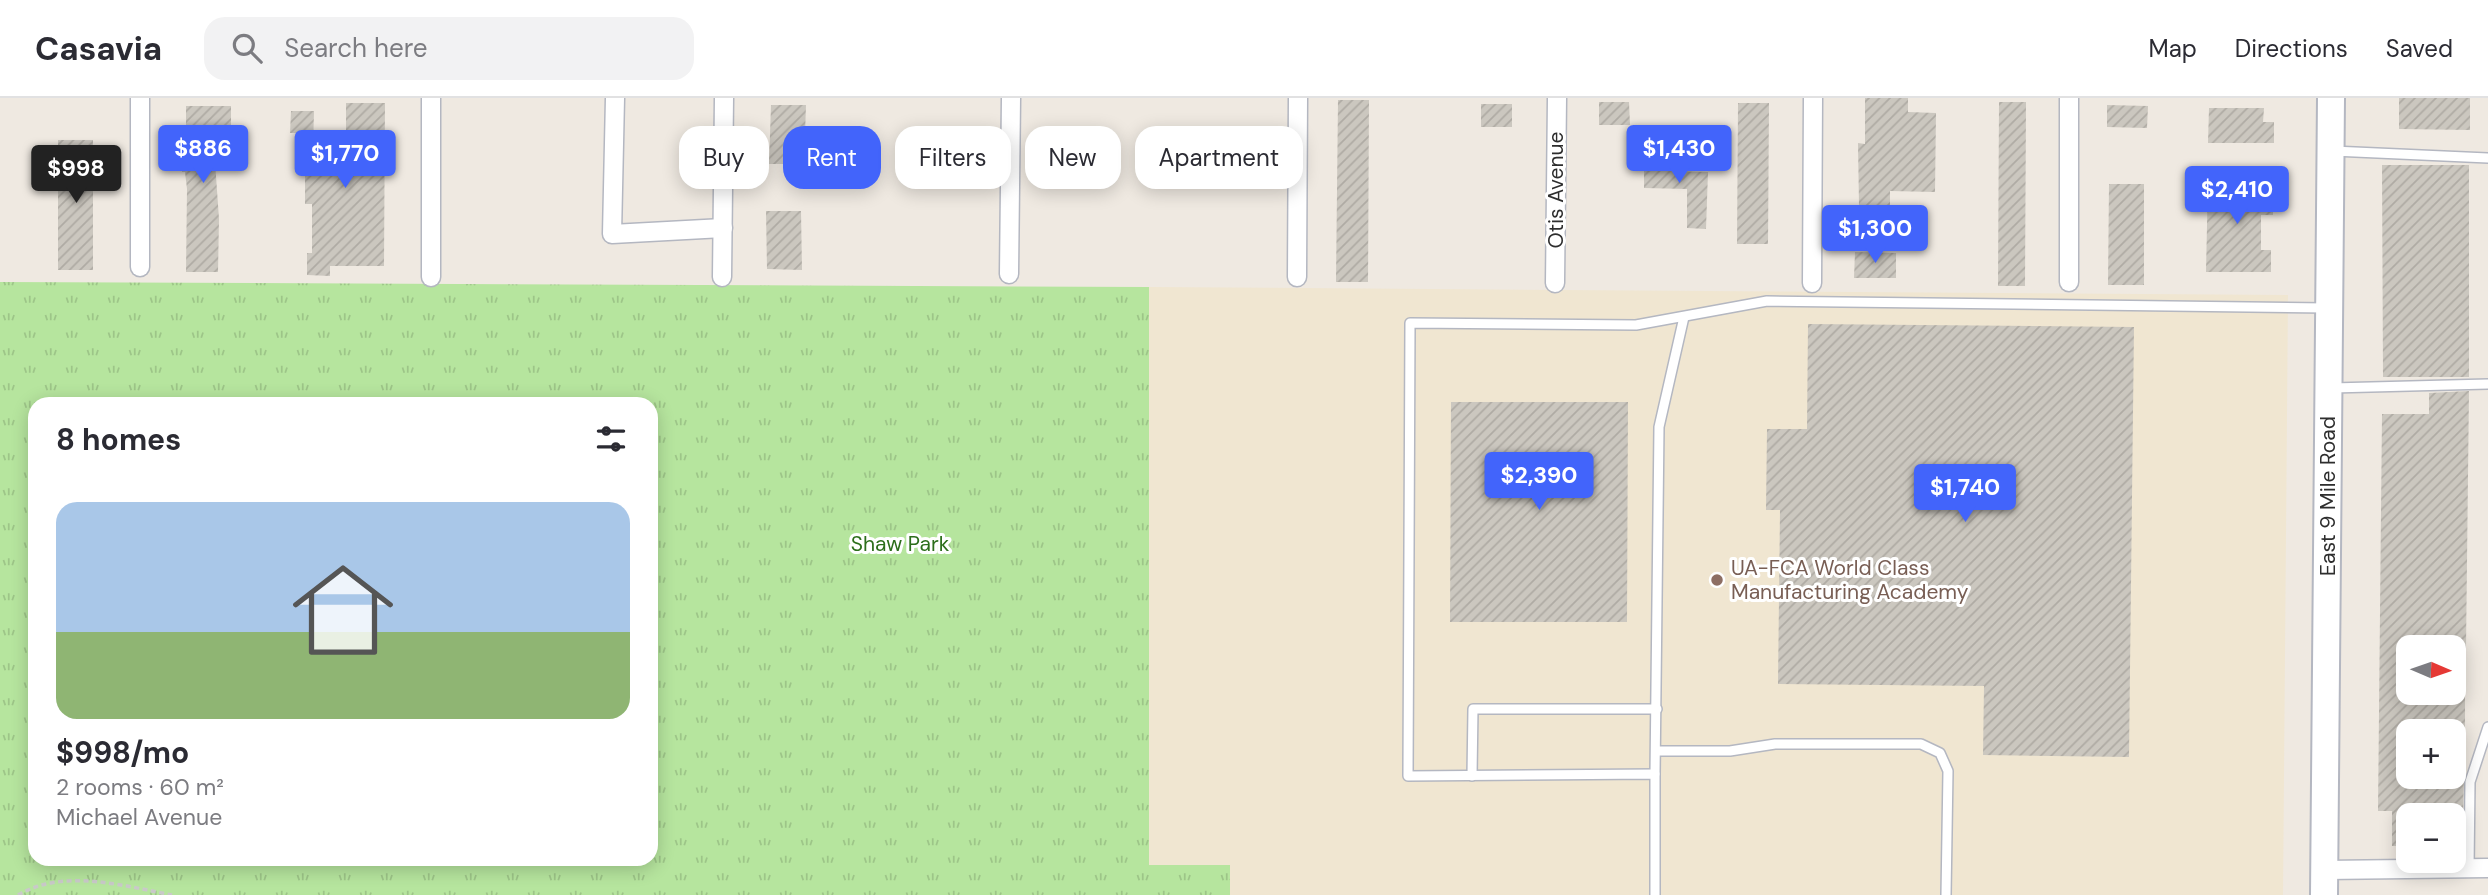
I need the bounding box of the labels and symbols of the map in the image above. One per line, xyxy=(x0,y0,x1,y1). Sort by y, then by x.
pin: $886 xyxy=(162,126,244,185)
pin: $1,430 xyxy=(1622,126,1736,185)
pin: $1,770 xyxy=(288,130,402,190)
street label: Otis Avenue xyxy=(1542,131,1570,249)
pin: $998 xyxy=(35,146,117,205)
pin: $2,410 xyxy=(2180,166,2294,226)
pin: $1,300 xyxy=(1818,206,1932,265)
street label: East 9 Mile Road xyxy=(2314,416,2342,576)
pin: $2,390 xyxy=(1482,452,1596,512)
pin: $1,740 xyxy=(1908,464,2022,524)
park label: Shaw Park xyxy=(851,530,950,558)
place label: UA-FCA World Class Manufacturing Academy xyxy=(1731,554,1969,606)
marker: UA-FCA World Class Manufacturing Academy xyxy=(1709,572,1725,588)
north arrow xyxy=(2396,635,2466,705)

